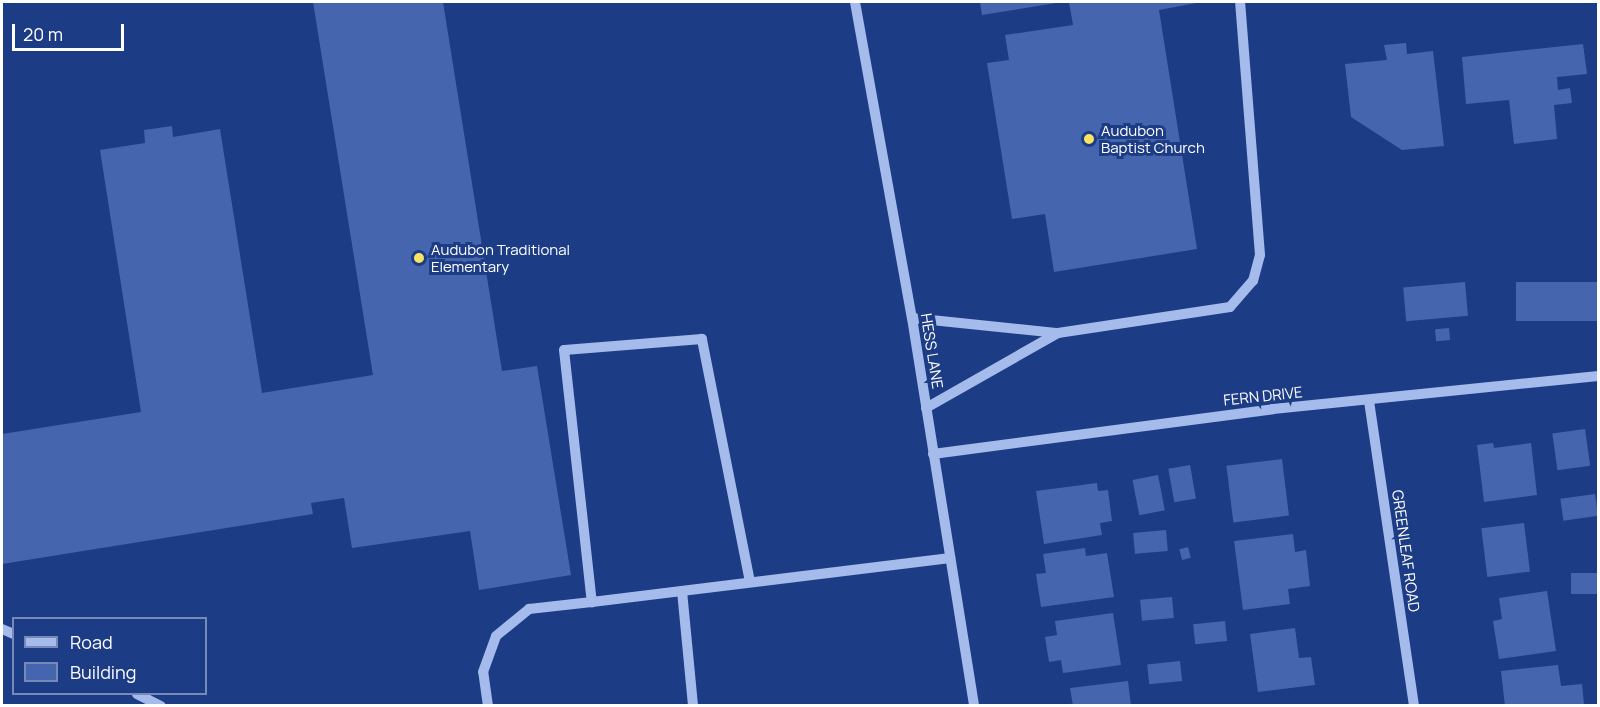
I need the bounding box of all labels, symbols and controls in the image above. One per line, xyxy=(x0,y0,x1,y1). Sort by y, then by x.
scale bar xyxy=(15,12,128,50)
text: 20 m xyxy=(23,22,63,46)
place label: Audubon Baptist Church xyxy=(1101,121,1205,156)
marker: Audubon Baptist Church xyxy=(1082,132,1096,146)
place label: Audubon Traditional Elementary xyxy=(431,240,570,275)
marker: Audubon Traditional Elementary xyxy=(412,251,426,265)
street label: HESS LANE xyxy=(917,312,947,390)
street label: FERN DRIVE xyxy=(1223,383,1303,409)
street label: GREENLEAF ROAD xyxy=(1389,489,1423,613)
legend xyxy=(12,617,207,695)
text: Road xyxy=(70,630,113,654)
text: Building xyxy=(70,660,136,684)

